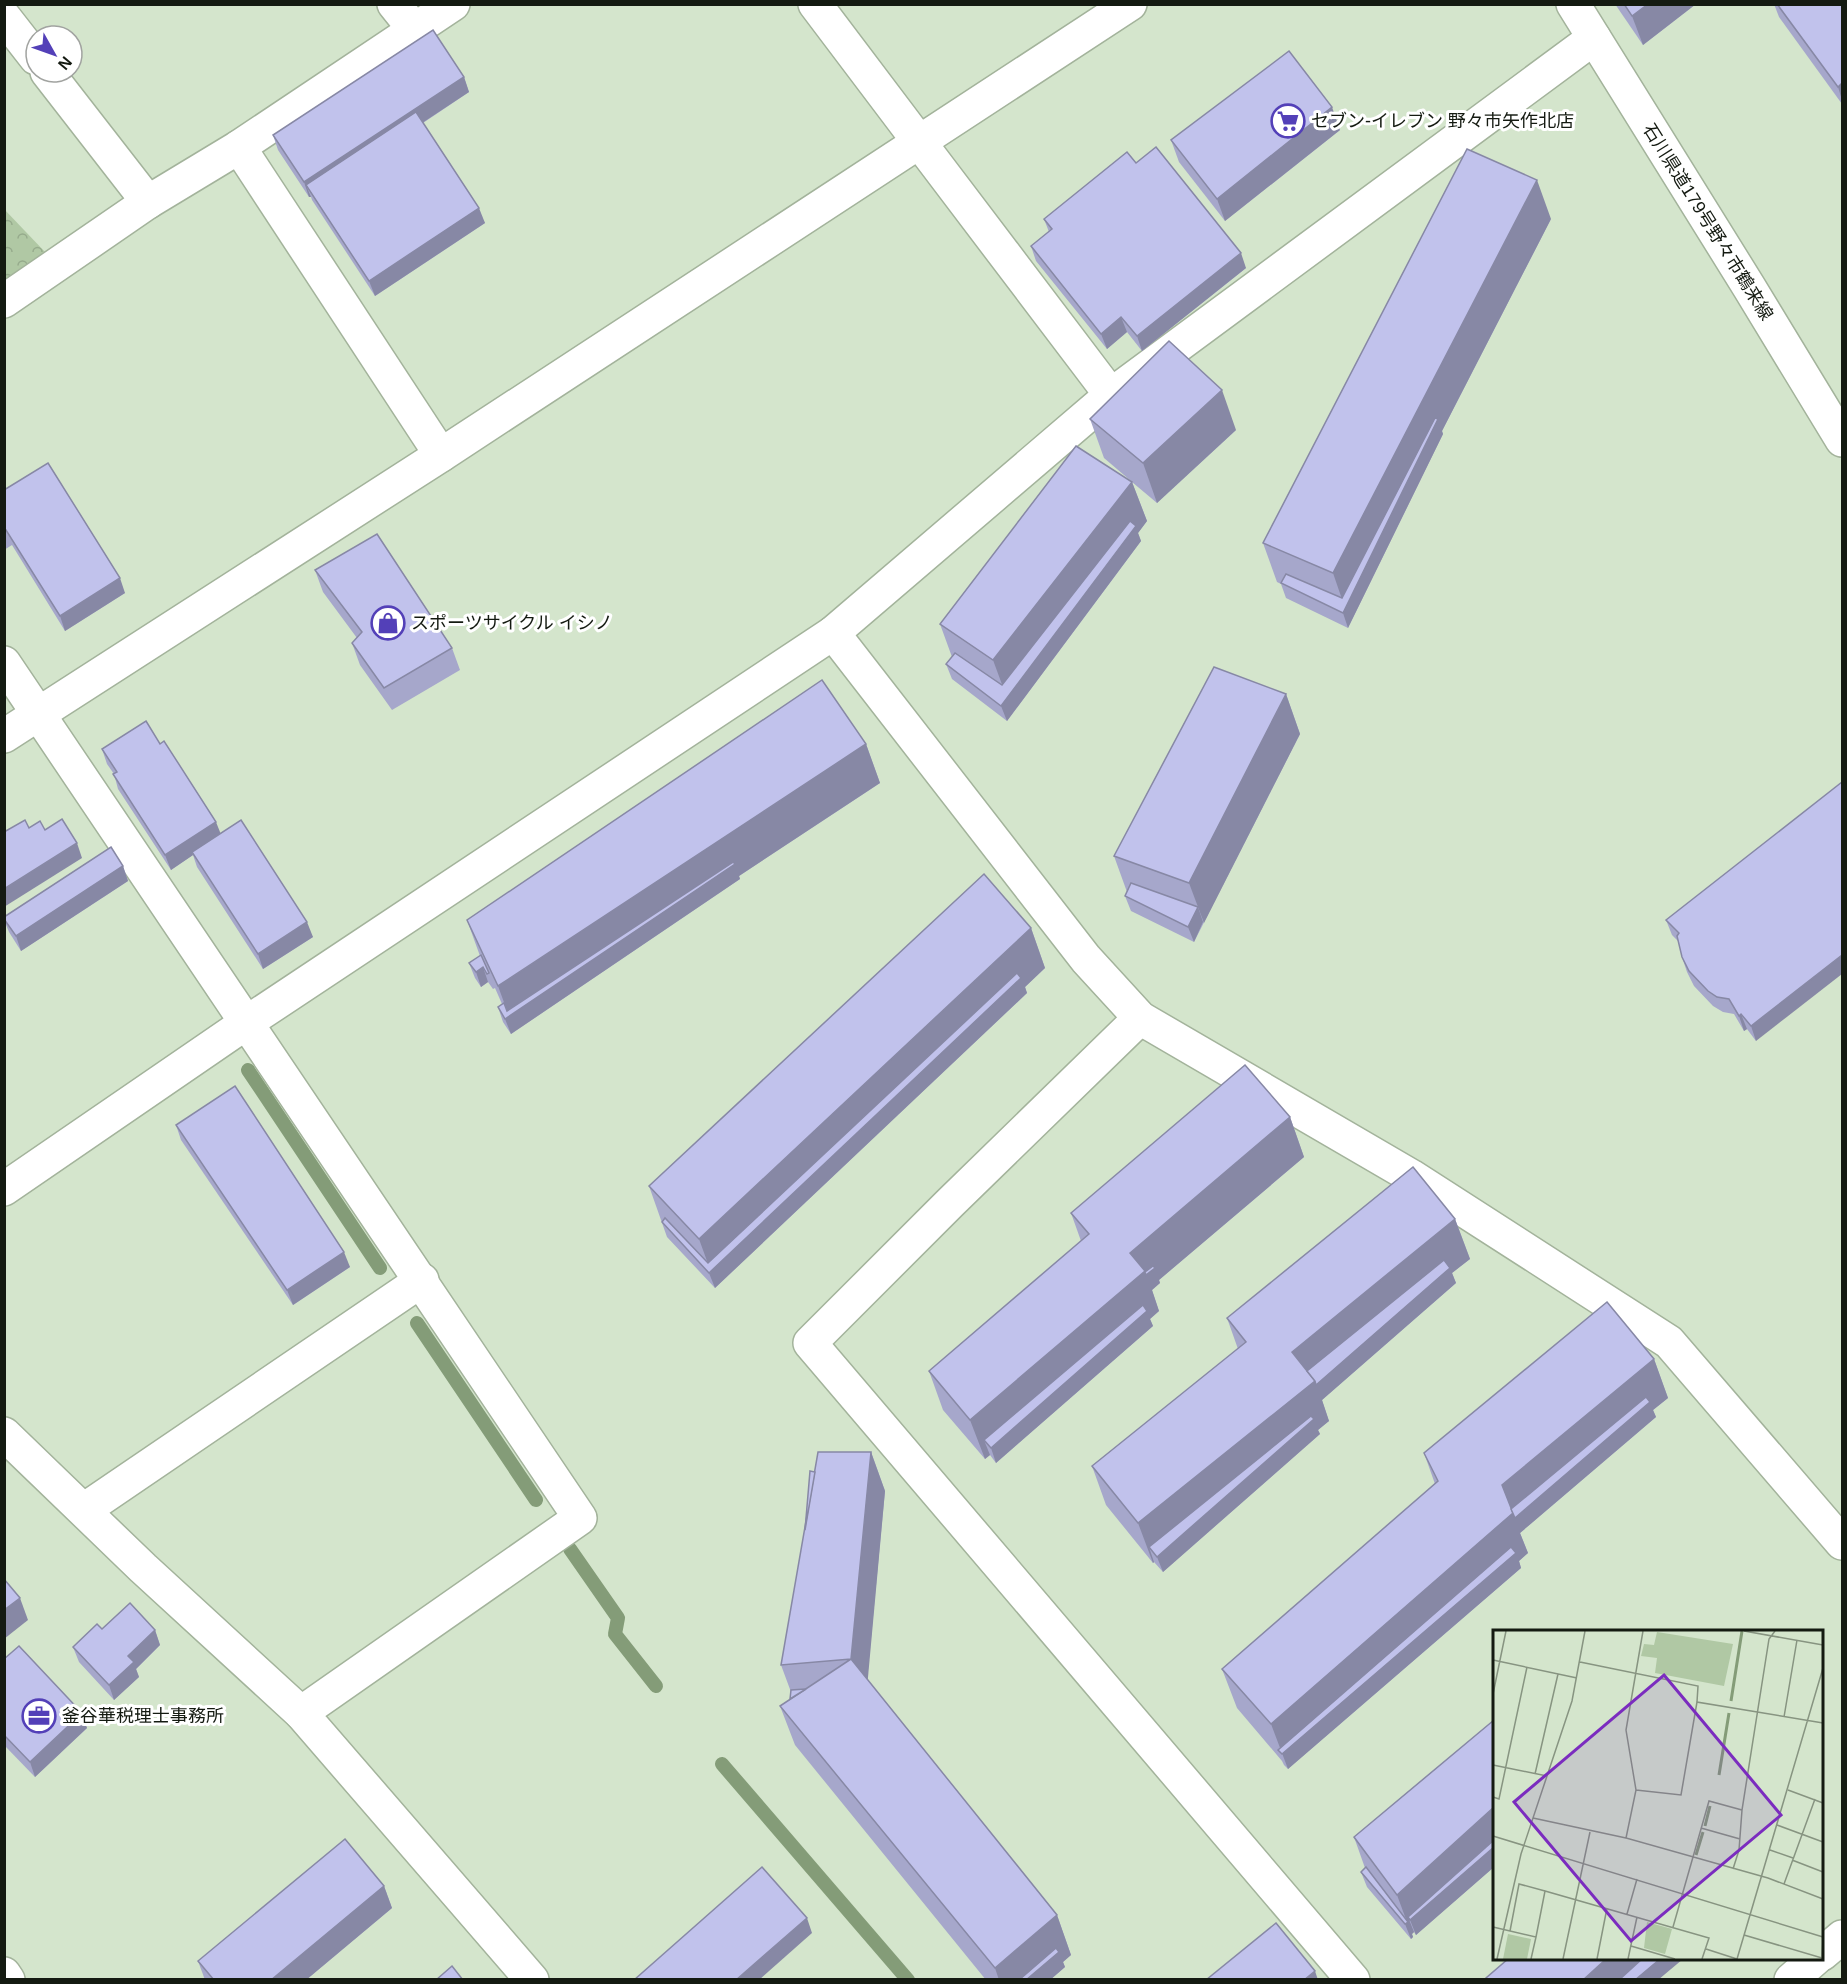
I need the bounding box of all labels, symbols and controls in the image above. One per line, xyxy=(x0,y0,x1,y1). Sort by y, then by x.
north arrow xyxy=(24,24,84,84)
text: N xyxy=(55,53,75,73)
supermarket icon: セブン-イレブン 野々市矢作北店 xyxy=(1270,103,1306,139)
place label: セブン-イレブン 野々市矢作北店 xyxy=(1311,111,1574,131)
street label: 石川県道179号野々市鶴来線 xyxy=(1639,120,1777,324)
shop icon: スポーツサイクル イシノ xyxy=(370,605,406,641)
place label: スポーツサイクル イシノ xyxy=(411,613,613,633)
inset map xyxy=(1493,1630,1823,1960)
office icon: 釜谷華税理士事務所 xyxy=(21,1698,57,1734)
place label: 釜谷華税理士事務所 xyxy=(62,1706,224,1726)

